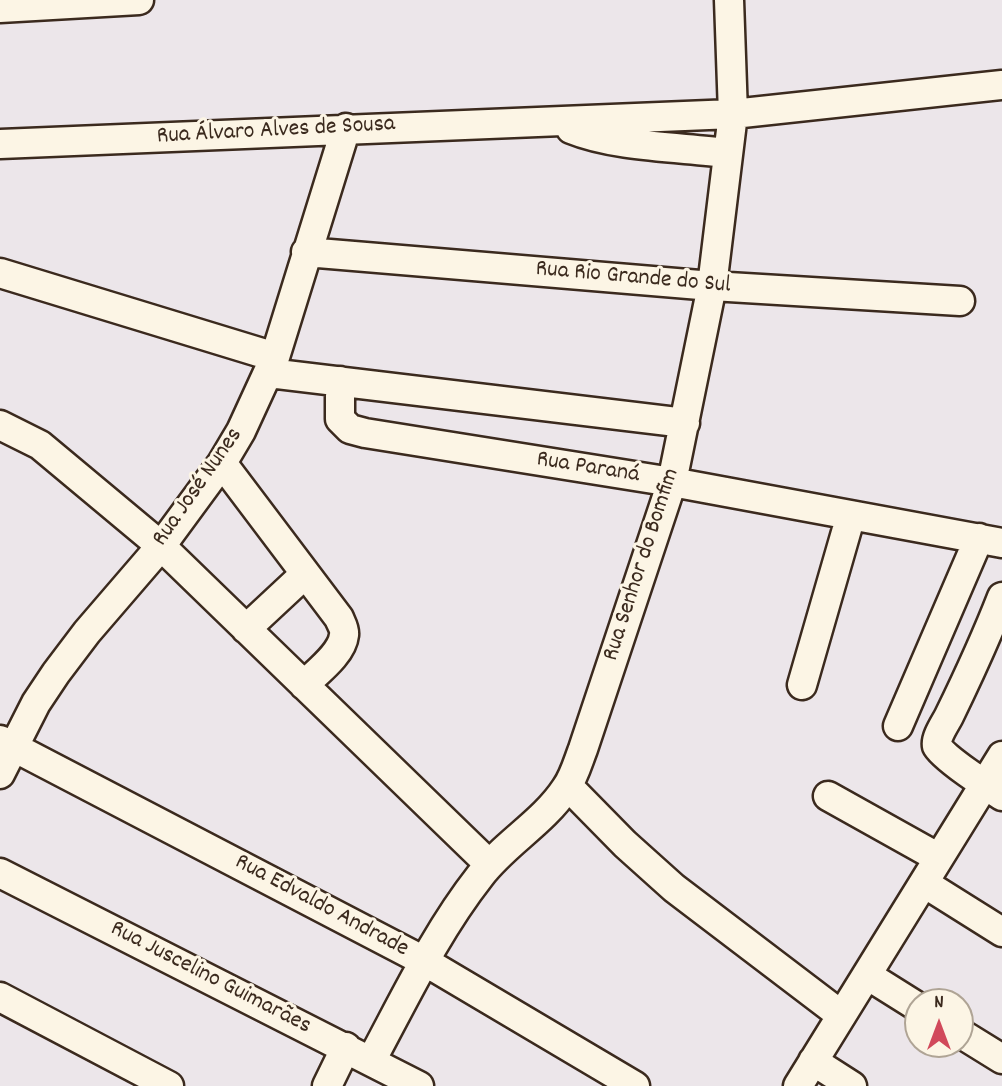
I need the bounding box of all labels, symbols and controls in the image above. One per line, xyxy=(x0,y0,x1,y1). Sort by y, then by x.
street label: Rua Álvaro Alves de Sousa xyxy=(156,111,396,153)
street label: Rua Rio Grande do Sul xyxy=(534,256,732,302)
street label: Rua José Nunes xyxy=(148,423,250,553)
street label: Rua Paraná xyxy=(534,447,642,491)
street label: Rua Senhor do Bomfim xyxy=(598,465,688,665)
street label: Rua Edvaldo Andrade xyxy=(229,849,413,965)
street label: Rua Juscelino Guimarães xyxy=(105,916,315,1042)
north arrow xyxy=(904,988,974,1058)
text: N xyxy=(934,990,944,1017)

